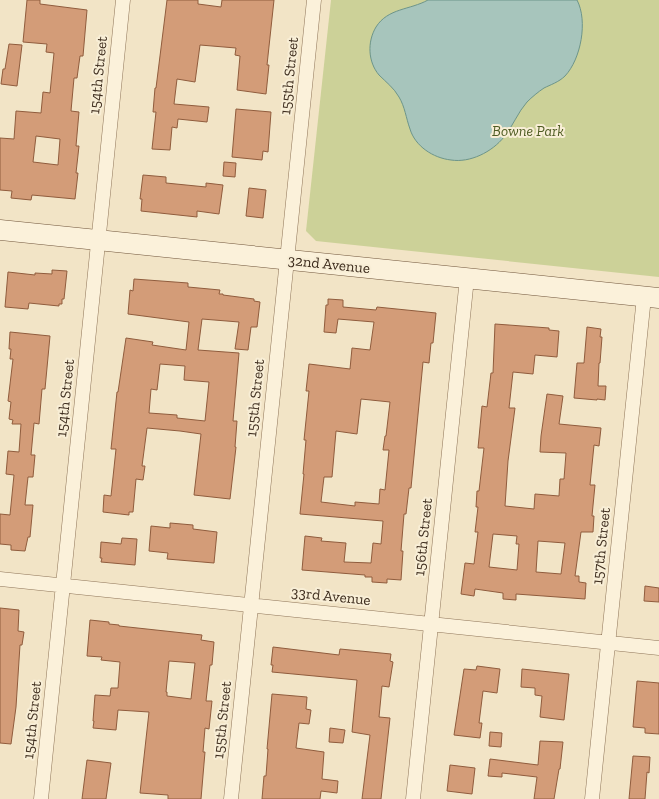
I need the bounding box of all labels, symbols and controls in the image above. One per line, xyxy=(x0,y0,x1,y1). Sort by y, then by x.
street label: 154th Street xyxy=(85,35,111,115)
street label: 155th Street xyxy=(276,36,302,116)
park label: Bowne Park xyxy=(492,122,564,140)
street label: 32nd Avenue xyxy=(287,251,371,277)
street label: 154th Street xyxy=(52,358,78,438)
street label: 155th Street xyxy=(242,358,268,438)
street label: 156th Street xyxy=(410,497,436,577)
street label: 157th Street xyxy=(588,506,614,585)
street label: 33rd Avenue xyxy=(290,583,372,609)
street label: 154th Street xyxy=(19,680,45,760)
street label: 155th Street xyxy=(209,680,235,760)

